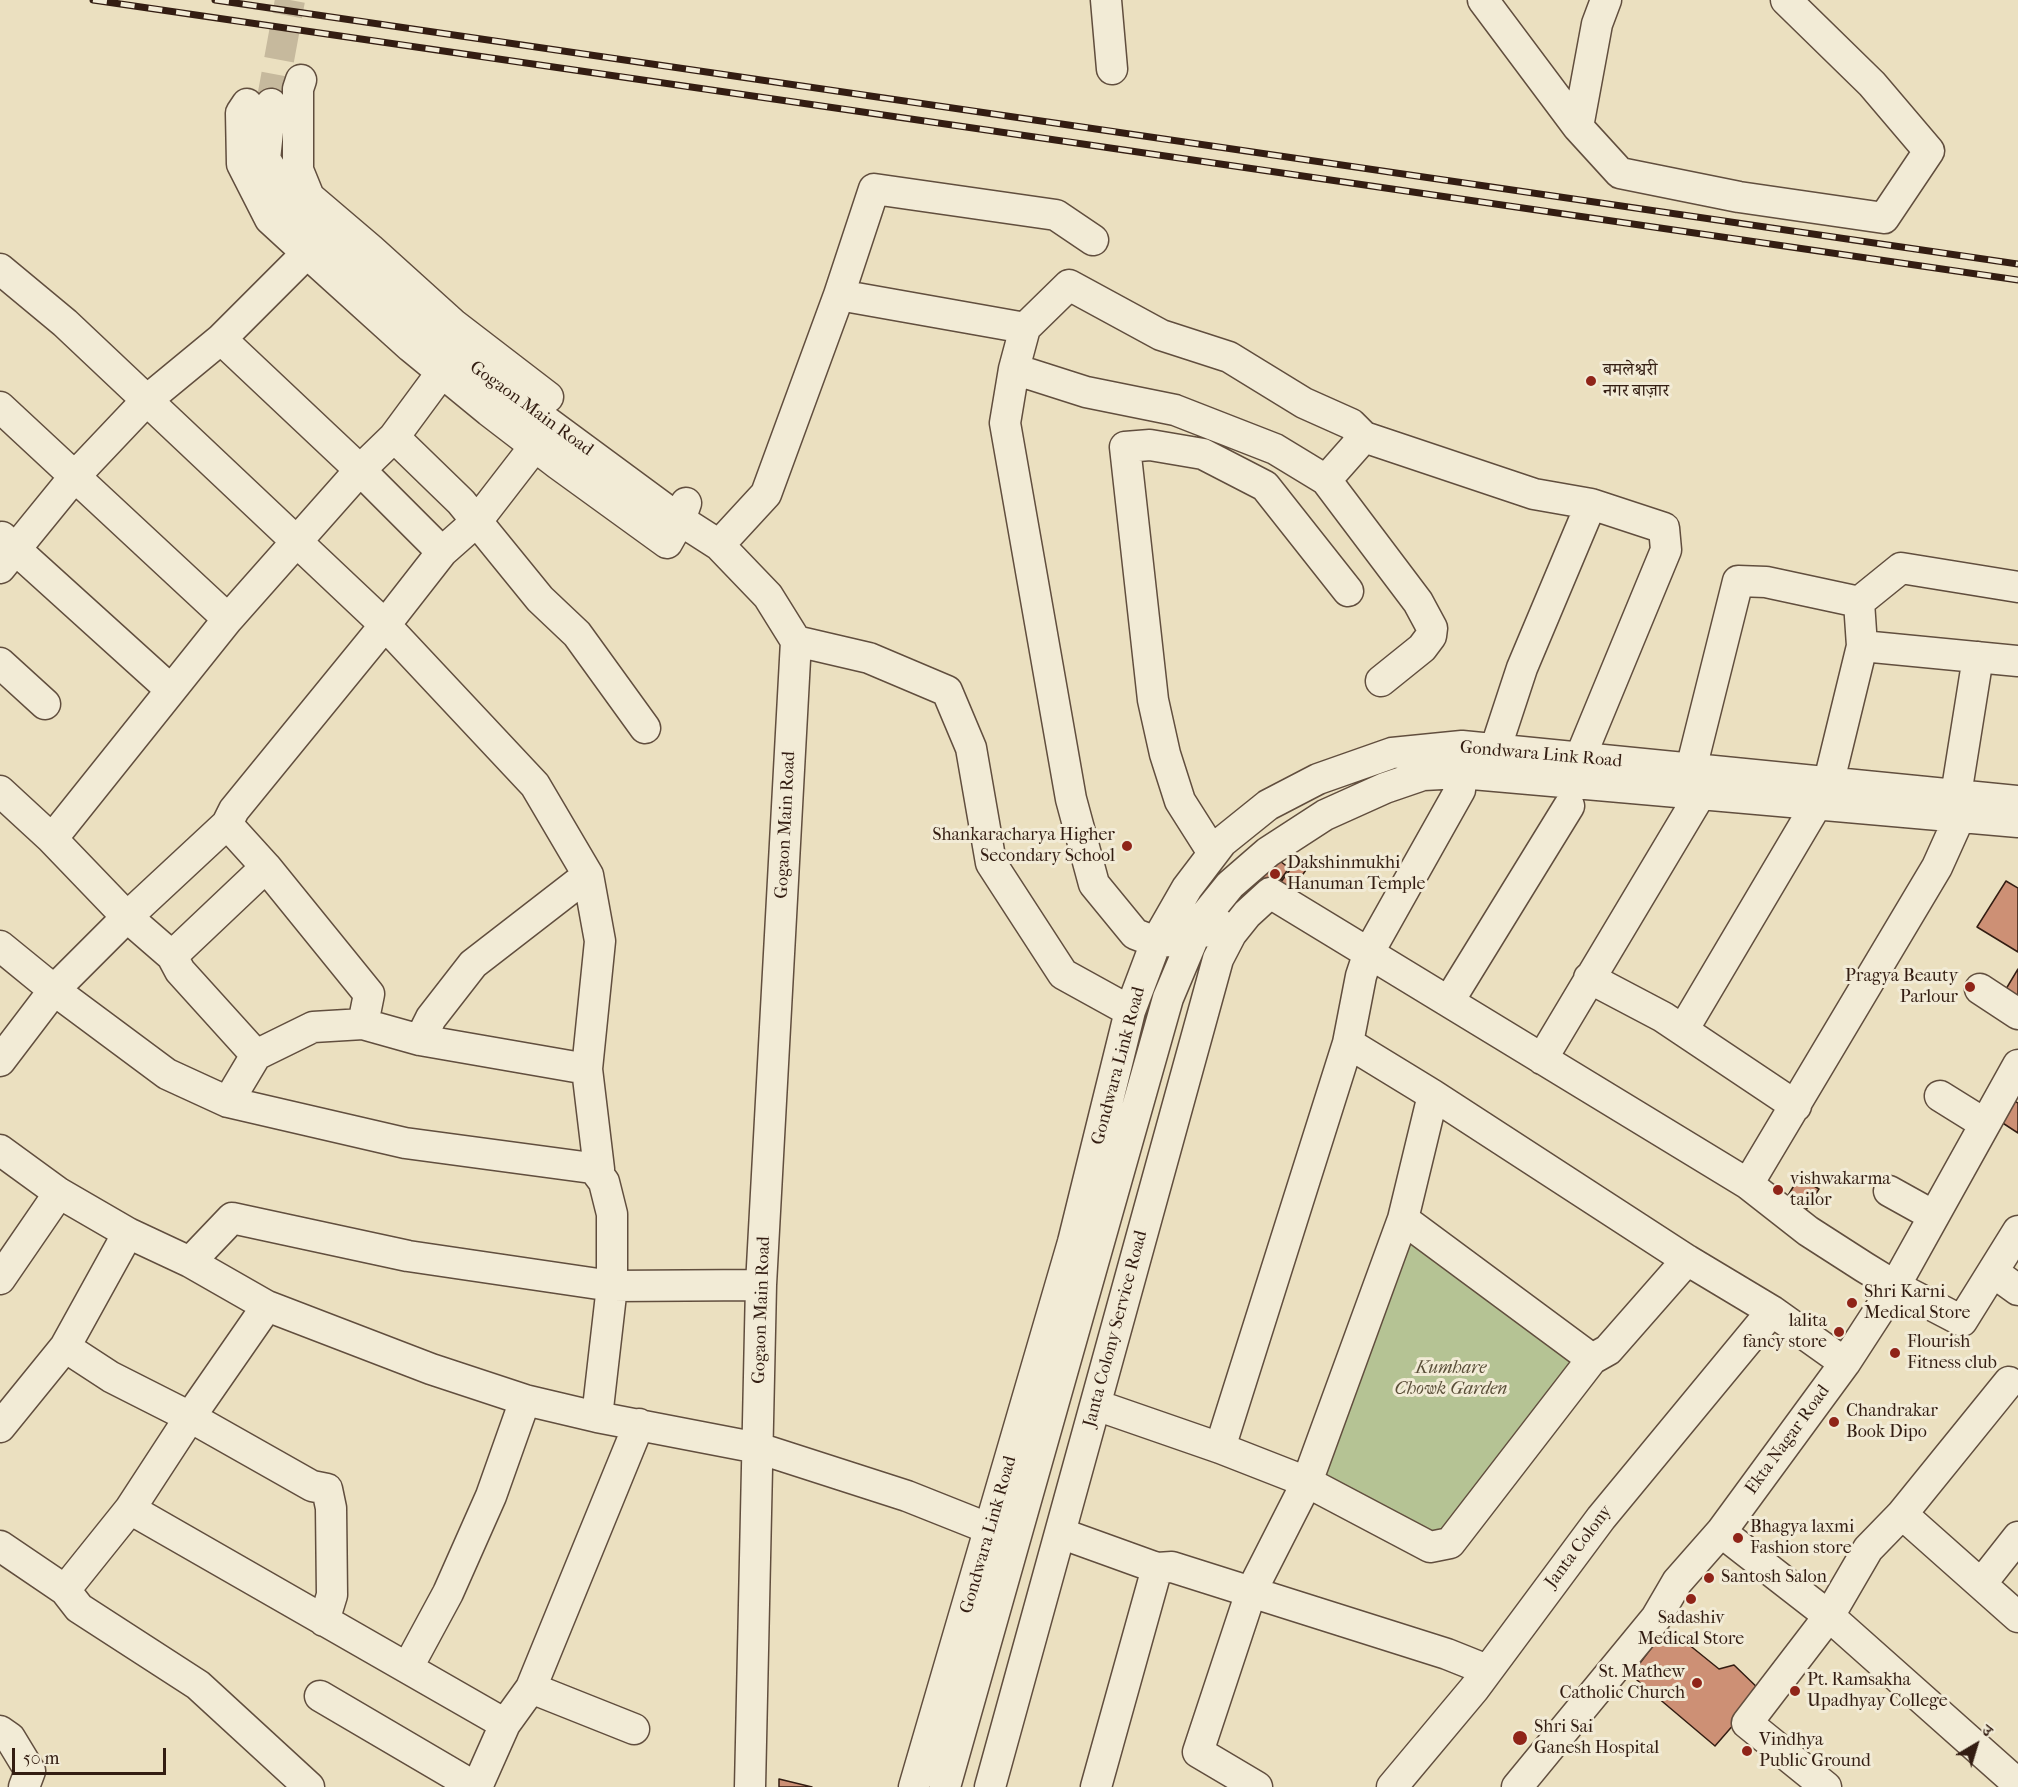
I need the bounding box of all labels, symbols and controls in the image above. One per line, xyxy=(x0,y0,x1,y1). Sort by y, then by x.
street label: Gogaon Main Road xyxy=(465,357,597,461)
place label: बमलेश्वरी नगर बाज़ार xyxy=(1603,360,1669,403)
marker: बमलेश्वरी नगर बाज़ार xyxy=(1584,374,1598,388)
street label: Gondwara Link Road xyxy=(1459,737,1623,773)
street label: Gogaon Main Road xyxy=(771,751,801,899)
place label: Shankaracharya Higher Secondary School xyxy=(932,825,1115,868)
marker: Shankaracharya Higher Secondary School xyxy=(1120,839,1134,853)
place label: Dakshinmukhi Hanuman Temple xyxy=(1287,853,1425,896)
marker: Dakshinmukhi Hanuman Temple xyxy=(1268,867,1282,881)
place label: Pragya Beauty Parlour xyxy=(1845,966,1958,1008)
marker: Pragya Beauty Parlour xyxy=(1963,980,1977,994)
street label: Gondwara Link Road xyxy=(1087,985,1151,1147)
place label: vishwakarma tailor xyxy=(1790,1169,1891,1212)
marker: vishwakarma tailor xyxy=(1771,1183,1785,1197)
street label: Janta Colony Service Road xyxy=(1079,1228,1153,1430)
street label: Gogaon Main Road xyxy=(749,1236,775,1384)
place label: Shri Karni Medical Store xyxy=(1864,1282,1970,1324)
marker: Shri Karni Medical Store xyxy=(1845,1296,1859,1310)
place label: lalita fancy store xyxy=(1743,1311,1827,1354)
marker: lalita fancy store xyxy=(1832,1325,1846,1339)
place label: Flourish Fitness club xyxy=(1907,1332,1997,1374)
marker: Flourish Fitness club xyxy=(1888,1346,1902,1360)
park label: Kumhare Chowk Garden xyxy=(1395,1358,1507,1400)
street label: Ekta Nagar Road xyxy=(1741,1381,1835,1499)
place label: Chandrakar Book Dipo xyxy=(1846,1401,1938,1444)
marker: Chandrakar Book Dipo xyxy=(1827,1415,1841,1429)
street label: Gondwara Link Road xyxy=(956,1454,1022,1616)
street label: Janta Colony xyxy=(1541,1501,1617,1593)
place label: Bhagya laxmi Fashion store xyxy=(1750,1517,1854,1559)
marker: Bhagya laxmi Fashion store xyxy=(1731,1531,1745,1545)
place label: Santosh Salon xyxy=(1721,1567,1827,1589)
marker: Santosh Salon xyxy=(1702,1571,1716,1585)
marker: Sadashiv Medical Store xyxy=(1684,1592,1698,1606)
place label: Sadashiv Medical Store xyxy=(1638,1608,1744,1650)
place label: St. Mathew Catholic Church xyxy=(1559,1662,1685,1704)
place label: Pt. Ramsakha Upadhyay College xyxy=(1807,1670,1948,1712)
marker: St. Mathew Catholic Church xyxy=(1690,1676,1704,1690)
marker: Pt. Ramsakha Upadhyay College xyxy=(1788,1684,1802,1698)
north arrow xyxy=(1946,1715,2006,1775)
place label: Shri Sai Ganesh Hospital xyxy=(1534,1717,1659,1760)
text: उ xyxy=(1978,1720,1996,1740)
marker: Shri Sai Ganesh Hospital xyxy=(1511,1729,1529,1747)
place label: Vindhya Public Ground xyxy=(1759,1730,1871,1772)
scale bar xyxy=(15,1736,170,1774)
marker: Vindhya Public Ground xyxy=(1740,1744,1754,1758)
text: 50 m xyxy=(23,1748,59,1769)

